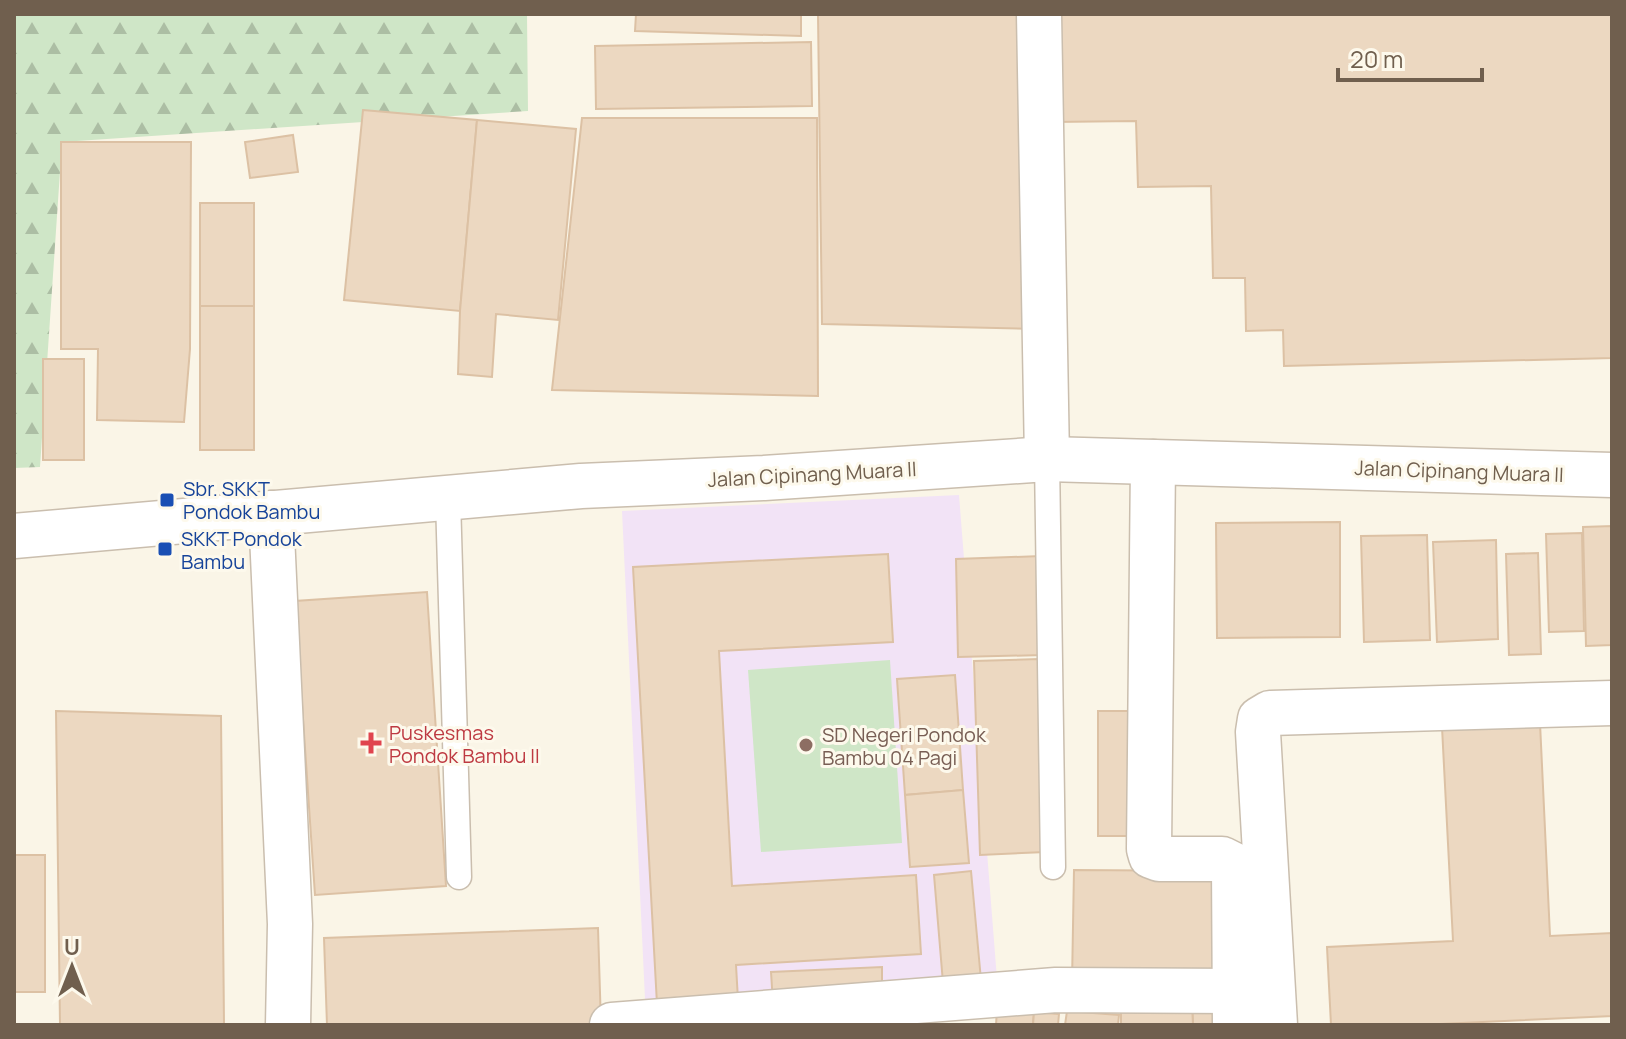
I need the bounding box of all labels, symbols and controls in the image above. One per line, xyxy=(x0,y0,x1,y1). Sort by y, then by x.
scale bar xyxy=(1338,32,1482,82)
text: 20 m xyxy=(1350,42,1403,75)
street label: Jalan Cipinang Muara II xyxy=(1354,454,1564,488)
street label: Jalan Cipinang Muara II xyxy=(707,455,917,493)
place label: Sbr. SKKT Pondok Bambu xyxy=(183,475,320,525)
marker: Sbr. SKKT Pondok Bambu xyxy=(158,491,176,509)
place label: SKKT Pondok Bambu xyxy=(181,525,303,575)
marker: SKKT Pondok Bambu xyxy=(156,540,174,558)
place label: Puskesmas Pondok Bambu II xyxy=(389,719,540,769)
place label: SD Negeri Pondok Bambu 04 Pagi xyxy=(822,721,987,771)
marker: Puskesmas Pondok Bambu II xyxy=(360,732,382,754)
marker: SD Negeri Pondok Bambu 04 Pagi xyxy=(797,736,815,754)
north arrow xyxy=(32,927,112,1007)
text: U xyxy=(64,932,80,962)

